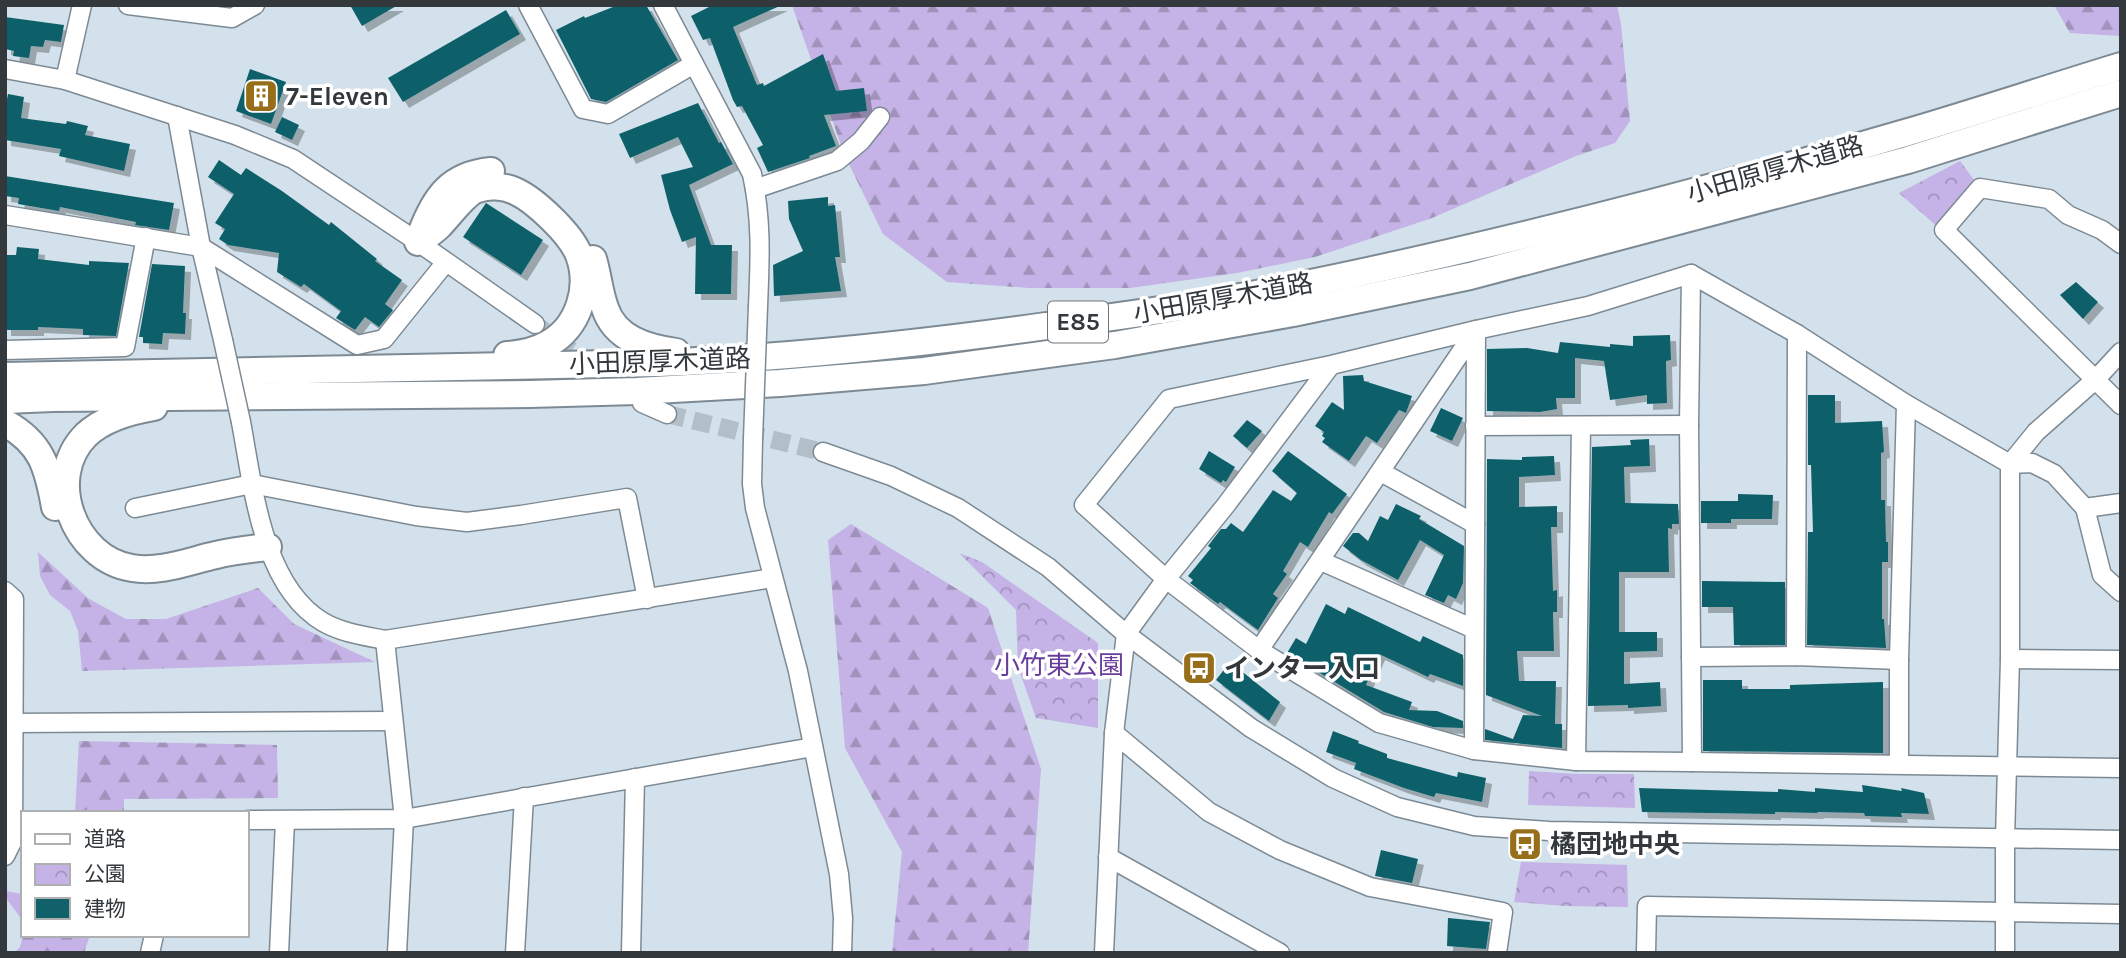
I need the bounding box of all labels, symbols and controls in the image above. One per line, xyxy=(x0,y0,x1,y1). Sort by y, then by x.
building icon: 7-Eleven xyxy=(242,77,280,115)
place label: 7-Eleven xyxy=(286,81,389,112)
street label: 小田原厚木道路 xyxy=(1683,129,1867,209)
street label: 小田原厚木道路 xyxy=(1131,267,1315,330)
road number: E85 xyxy=(1048,302,1108,342)
street label: 小田原厚木道路 xyxy=(569,343,752,380)
bus stop icon: インター入口 xyxy=(1180,649,1218,687)
park label: 小竹東公園 xyxy=(994,650,1124,681)
place label: インター入口 xyxy=(1224,653,1380,684)
legend xyxy=(21,811,248,937)
bus stop icon: 橘団地中央 xyxy=(1506,825,1544,863)
text: 道路 xyxy=(84,827,126,851)
place label: 橘団地中央 xyxy=(1550,829,1680,860)
text: 公園 xyxy=(84,862,126,886)
text: 建物 xyxy=(84,897,126,921)

